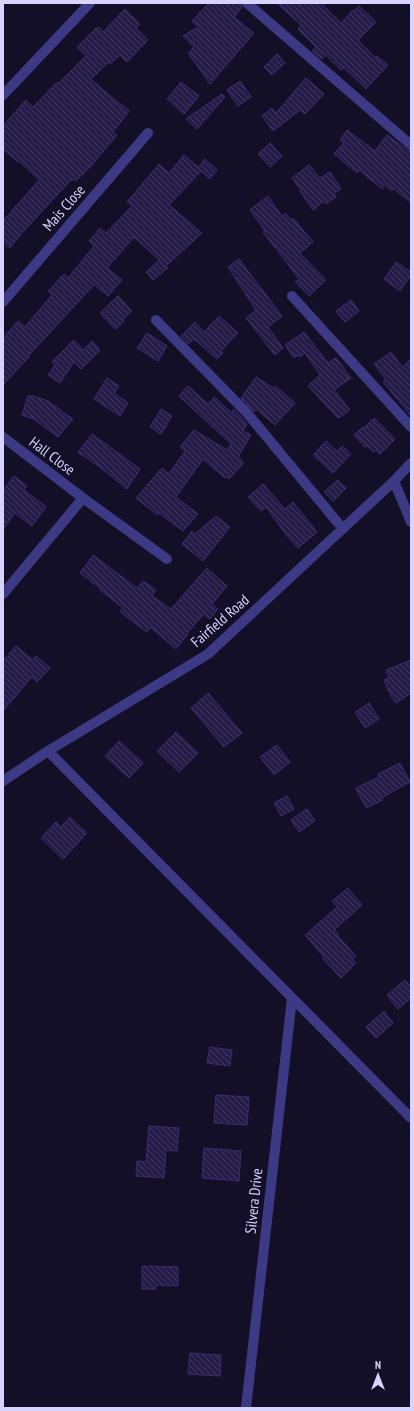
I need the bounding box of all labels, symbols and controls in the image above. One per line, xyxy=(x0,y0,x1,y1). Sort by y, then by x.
street label: Mais Close xyxy=(38,181,89,235)
street label: Hall Close xyxy=(26,432,79,479)
street label: Fairfield Road xyxy=(187,590,253,651)
street label: Silvera Drive xyxy=(241,1167,266,1235)
north arrow xyxy=(358,1355,398,1395)
text: N xyxy=(375,1358,381,1372)

